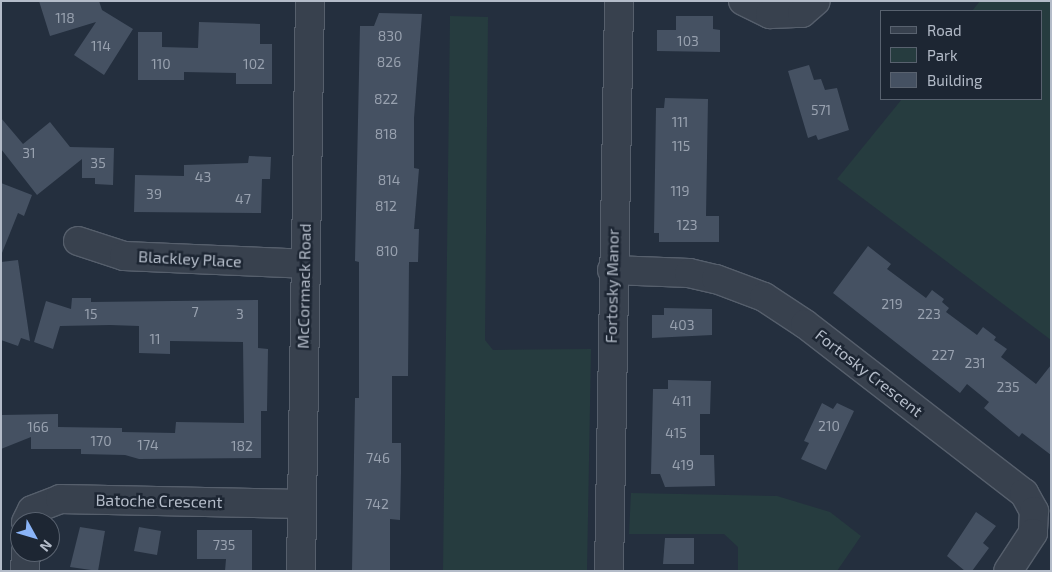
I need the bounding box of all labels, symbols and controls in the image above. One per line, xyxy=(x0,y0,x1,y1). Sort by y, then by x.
house number: 118 xyxy=(55,10,75,26)
legend xyxy=(880,10,1042,100)
text: Road xyxy=(927,21,962,39)
house number: 830 xyxy=(378,28,402,44)
house number: 103 xyxy=(677,33,699,49)
house number: 114 xyxy=(91,38,111,54)
text: Park xyxy=(927,46,958,64)
house number: 826 xyxy=(377,54,401,70)
house number: 110 xyxy=(151,56,171,72)
house number: 102 xyxy=(243,56,265,72)
text: Building xyxy=(927,71,982,89)
house number: 822 xyxy=(374,91,398,107)
house number: 571 xyxy=(811,102,831,118)
house number: 111 xyxy=(672,114,688,130)
house number: 818 xyxy=(375,126,397,142)
house number: 115 xyxy=(672,138,690,154)
house number: 31 xyxy=(22,145,36,161)
house number: 35 xyxy=(90,155,106,171)
house number: 43 xyxy=(195,169,211,185)
house number: 814 xyxy=(378,172,400,188)
house number: 119 xyxy=(670,183,690,199)
house number: 39 xyxy=(146,186,162,202)
house number: 47 xyxy=(235,191,251,207)
house number: 812 xyxy=(375,198,397,214)
house number: 123 xyxy=(676,217,698,233)
street label: McCormack Road xyxy=(293,223,315,349)
street label: Fortosky Manor xyxy=(601,228,623,344)
house number: 810 xyxy=(376,243,398,259)
street label: Blackley Place xyxy=(138,247,242,271)
house number: 219 xyxy=(881,296,903,312)
house number: 7 xyxy=(191,304,199,320)
house number: 15 xyxy=(84,306,98,322)
house number: 3 xyxy=(236,306,244,322)
house number: 223 xyxy=(917,306,941,322)
house number: 403 xyxy=(670,317,694,333)
street label: Fortosky Crescent xyxy=(811,325,927,421)
house number: 11 xyxy=(149,331,161,347)
house number: 227 xyxy=(932,347,954,363)
house number: 231 xyxy=(964,355,986,371)
house number: 235 xyxy=(996,379,1020,395)
house number: 411 xyxy=(672,393,692,409)
house number: 210 xyxy=(818,418,840,434)
house number: 166 xyxy=(27,419,49,435)
house number: 415 xyxy=(665,425,687,441)
house number: 170 xyxy=(90,433,112,449)
house number: 174 xyxy=(137,437,159,453)
house number: 182 xyxy=(231,438,253,454)
house number: 746 xyxy=(366,450,390,466)
house number: 419 xyxy=(672,457,694,473)
street label: Batoche Crescent xyxy=(95,490,223,512)
house number: 742 xyxy=(365,496,389,512)
north arrow xyxy=(10,512,60,562)
text: N xyxy=(36,537,56,555)
house number: 735 xyxy=(213,537,235,553)

